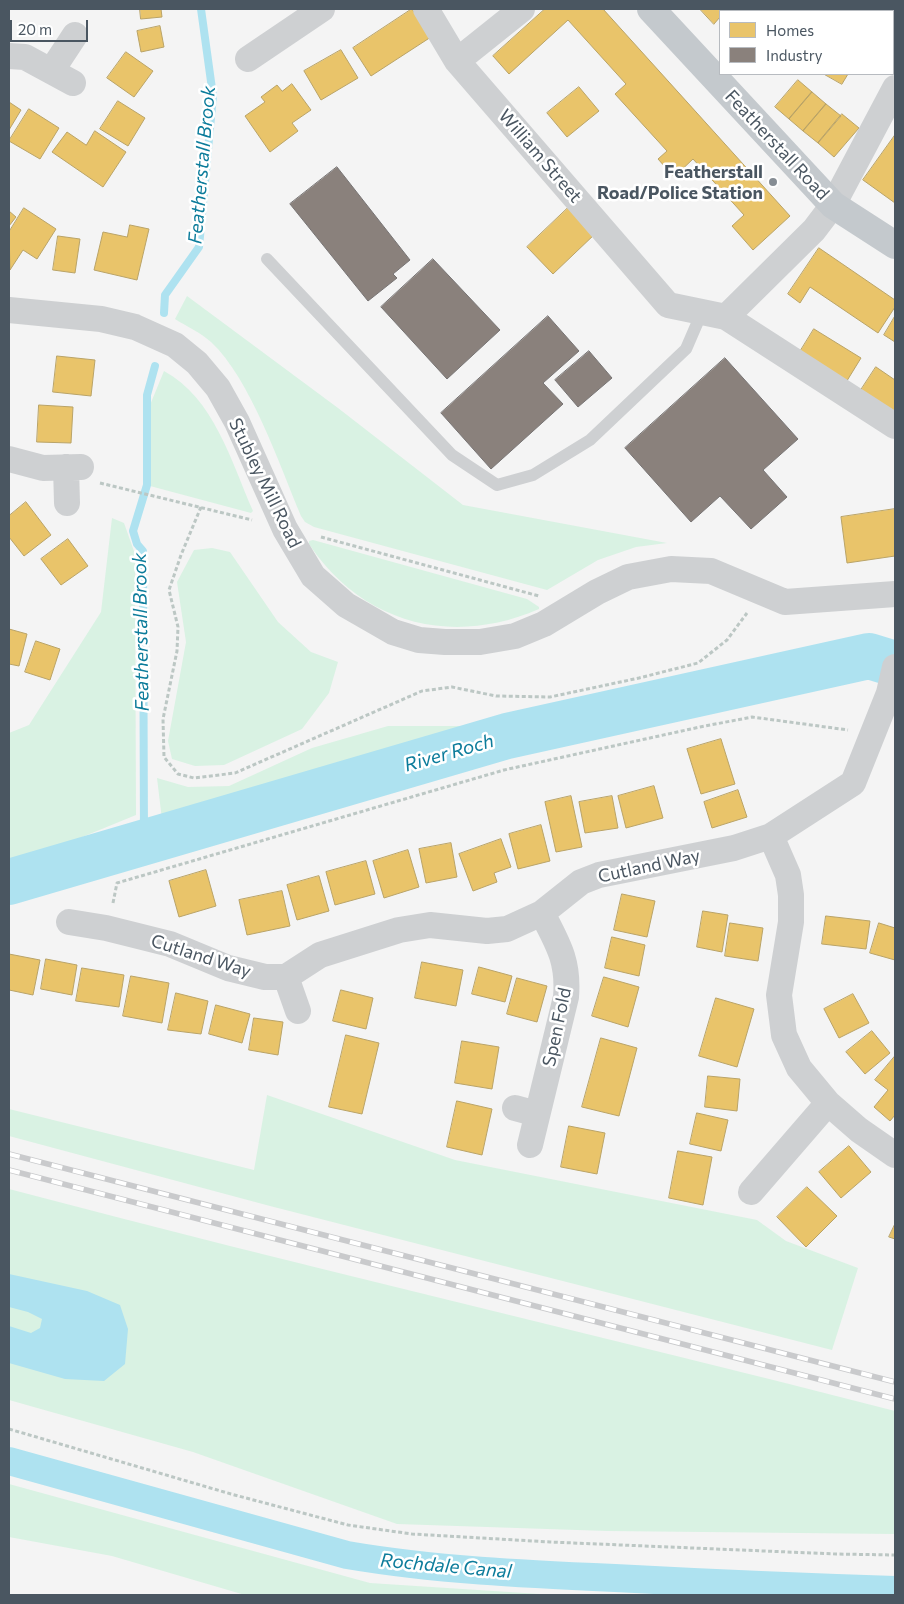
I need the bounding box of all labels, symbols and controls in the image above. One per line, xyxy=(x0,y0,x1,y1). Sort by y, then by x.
scale bar xyxy=(12,10,90,42)
legend xyxy=(719,10,894,75)
text: 20 m xyxy=(18,20,52,38)
text: Homes xyxy=(766,21,814,39)
text: Industry xyxy=(766,46,823,64)
water label: Featherstall Brook xyxy=(184,85,220,245)
street label: Featherstall Road xyxy=(721,86,833,204)
street label: William Street xyxy=(494,105,586,207)
place label: Featherstall Road/Police Station xyxy=(597,161,763,203)
marker: Featherstall Road/Police Station xyxy=(767,176,779,188)
street label: Stubley Mill Road xyxy=(224,415,306,551)
water label: Featherstall Brook xyxy=(128,553,154,711)
water label: River Roch xyxy=(402,729,496,777)
street label: Cutland Way xyxy=(596,845,702,887)
street label: Cutland Way xyxy=(148,930,254,982)
street label: Spen Fold xyxy=(538,986,576,1068)
water label: Rochdale Canal xyxy=(379,1549,513,1583)

